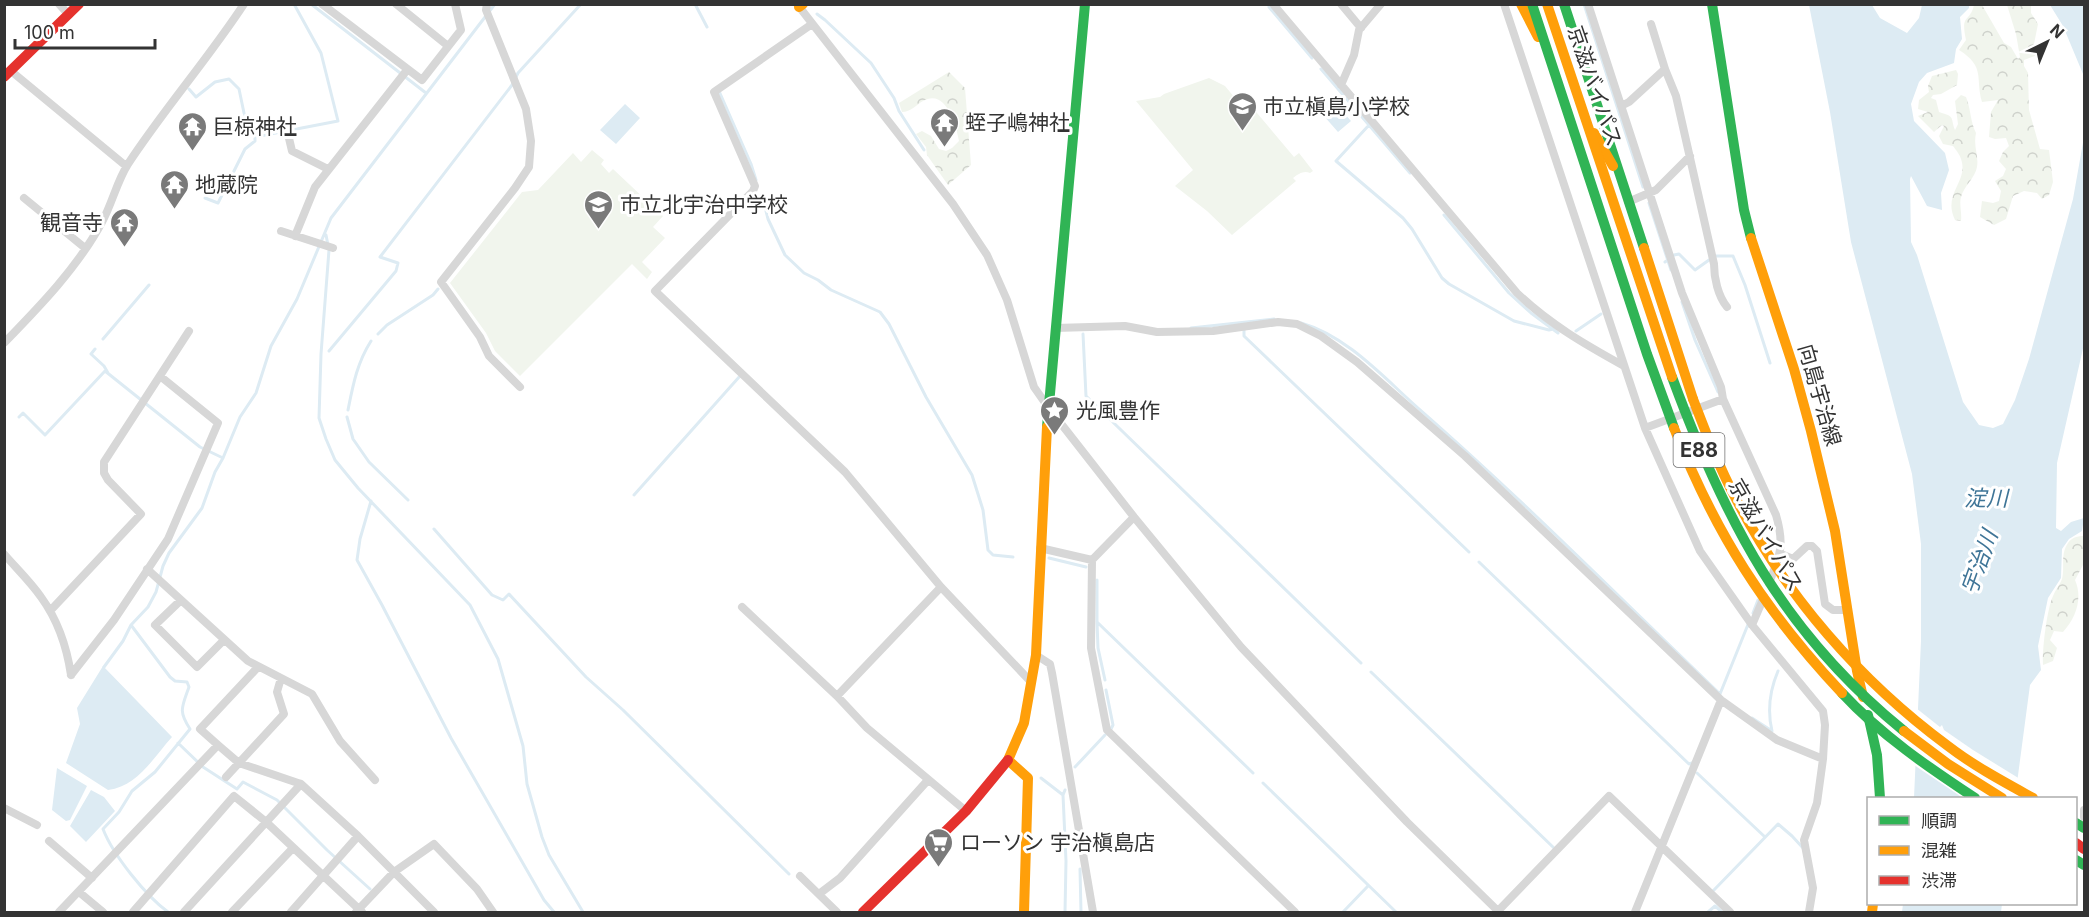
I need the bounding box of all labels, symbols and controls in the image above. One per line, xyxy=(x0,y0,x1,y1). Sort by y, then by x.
scale bar xyxy=(15,12,154,50)
north arrow xyxy=(2017,12,2077,72)
text: N xyxy=(2046,20,2069,43)
text: 100 m xyxy=(24,22,75,43)
street label: 京滋バイパス xyxy=(1563,23,1627,149)
school or university icon: 市立槇島小学校 xyxy=(1226,90,1258,132)
place label: 市立槇島小学校 xyxy=(1263,94,1410,119)
temple icon: 蛭子嶋神社 xyxy=(928,106,960,148)
temple icon: 巨椋神社 xyxy=(176,110,208,152)
place label: 蛭子嶋神社 xyxy=(965,110,1070,135)
place label: 巨椋神社 xyxy=(213,114,297,139)
temple icon: 地蔵院 xyxy=(158,168,190,210)
place label: 地蔵院 xyxy=(195,172,258,197)
school or university icon: 市立北宇治中学校 xyxy=(583,188,615,230)
place label: 市立北宇治中学校 xyxy=(620,192,788,217)
temple icon: 観音寺 xyxy=(108,206,140,248)
place label: 観音寺 xyxy=(40,210,103,235)
street label: 向島宇治線 xyxy=(1794,341,1846,449)
place icon: 光風豊作 xyxy=(1039,394,1071,436)
place label: 光風豊作 xyxy=(1076,398,1160,423)
road number: E88 xyxy=(1674,433,1724,467)
street label: 京滋バイパス xyxy=(1724,474,1808,596)
water label: 淀川 xyxy=(1964,485,2010,511)
water label: 宇治川 xyxy=(1955,525,2003,597)
legend xyxy=(1867,797,2077,905)
text: 順調 xyxy=(1921,810,1957,831)
supermarket icon: ローソン 宇治槇島店 xyxy=(923,826,955,868)
place label: ローソン 宇治槇島店 xyxy=(960,830,1155,855)
text: 混雑 xyxy=(1921,840,1957,861)
text: 渋滞 xyxy=(1921,870,1957,891)

